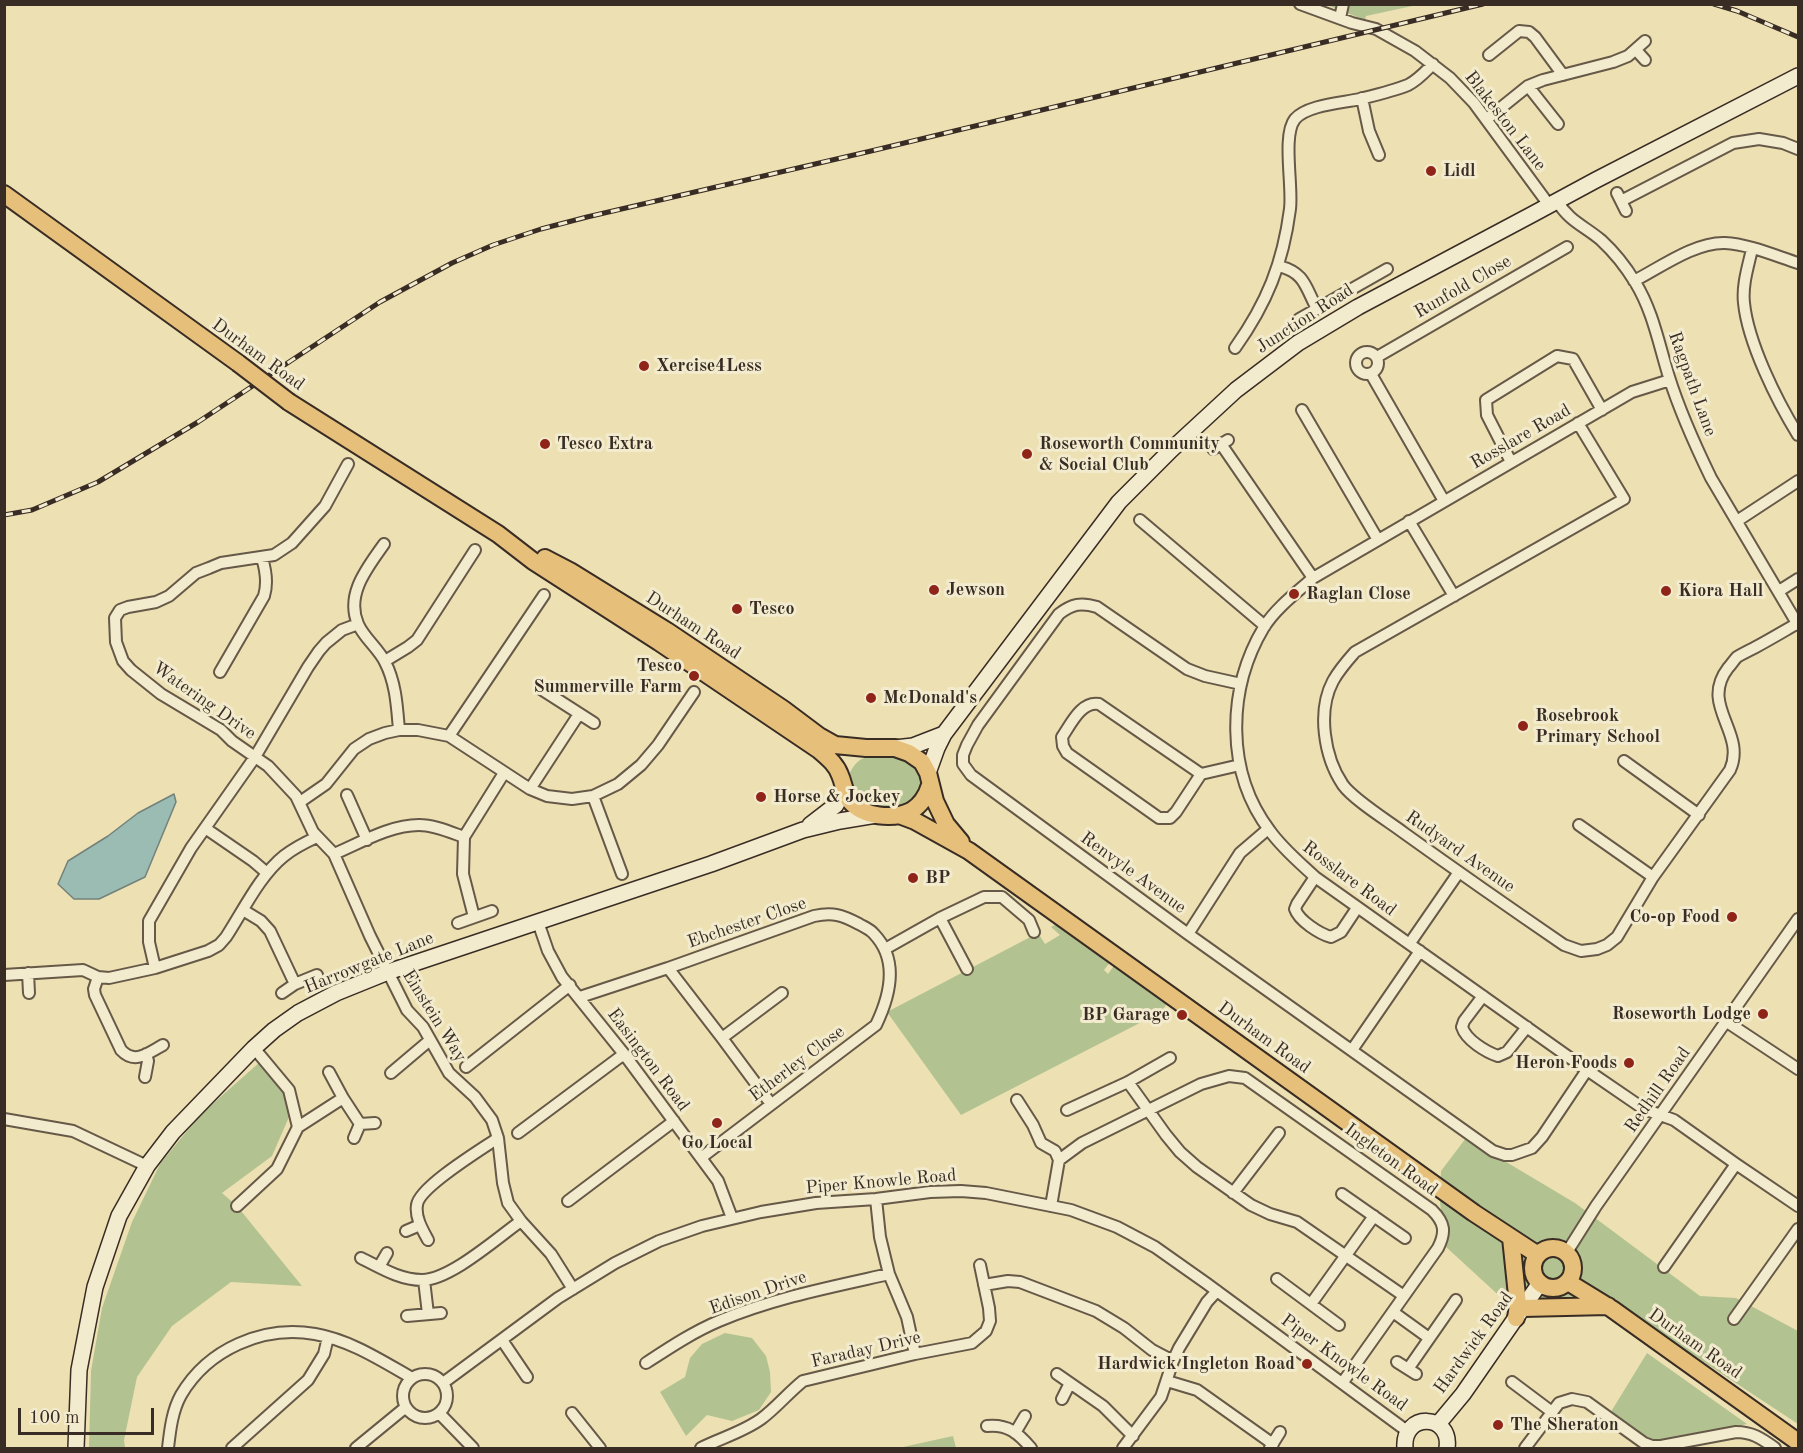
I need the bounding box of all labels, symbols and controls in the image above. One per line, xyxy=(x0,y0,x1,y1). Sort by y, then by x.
street label: Blakeston Lane xyxy=(1459,67,1551,175)
place label: Lidl xyxy=(1443,160,1476,182)
marker: Lidl xyxy=(1424,164,1438,178)
street label: Runfold Close xyxy=(1411,251,1515,323)
street label: Junction Road xyxy=(1252,279,1358,359)
street label: Durham Road xyxy=(207,314,309,396)
street label: Ragpath Lane xyxy=(1663,329,1721,439)
place label: Xercise4Less xyxy=(656,355,762,377)
marker: Xercise4Less xyxy=(637,359,651,373)
street label: Rosslare Road xyxy=(1467,400,1575,474)
place label: Tesco Extra xyxy=(557,433,653,455)
place label: Roseworth Community & Social Club xyxy=(1039,433,1220,476)
marker: Tesco Extra xyxy=(538,437,552,451)
marker: Roseworth Community & Social Club xyxy=(1020,447,1034,461)
place label: Jewson xyxy=(946,579,1005,601)
place label: Kiora Hall xyxy=(1678,580,1763,602)
marker: Jewson xyxy=(927,583,941,597)
place label: Raglan Close xyxy=(1306,583,1411,605)
marker: Kiora Hall xyxy=(1659,584,1673,598)
street label: Durham Road xyxy=(641,587,745,665)
marker: Raglan Close xyxy=(1287,587,1301,601)
place label: Tesco xyxy=(749,598,794,620)
marker: Tesco xyxy=(730,602,744,616)
place label: Tesco Summerville Farm xyxy=(534,655,682,698)
street label: Watering Drive xyxy=(148,657,260,745)
marker: Tesco Summerville Farm xyxy=(687,669,701,683)
place label: McDonald's xyxy=(883,687,977,709)
marker: McDonald's xyxy=(864,691,878,705)
place label: Rosebrook Primary School xyxy=(1535,705,1660,748)
marker: Rosebrook Primary School xyxy=(1516,719,1530,733)
place label: Horse & Jockey xyxy=(773,786,900,808)
marker: Horse & Jockey xyxy=(754,790,768,804)
street label: Rudyard Avenue xyxy=(1401,806,1519,898)
street label: Renvyle Avenue xyxy=(1076,827,1190,919)
street label: Rosslare Road xyxy=(1298,837,1400,921)
place label: BP xyxy=(925,867,950,889)
marker: BP xyxy=(906,871,920,885)
street label: Ebchester Close xyxy=(685,893,809,953)
place label: Co-op Food xyxy=(1629,906,1720,928)
marker: Co-op Food xyxy=(1725,910,1739,924)
street label: Harrowgate Lane xyxy=(301,927,437,999)
street label: Einstein Way xyxy=(397,966,471,1066)
street label: Durham Road xyxy=(1213,997,1315,1079)
place label: Roseworth Lodge xyxy=(1612,1003,1751,1025)
street label: Easington Road xyxy=(602,1004,694,1116)
place label: BP Garage xyxy=(1082,1004,1170,1026)
marker: Roseworth Lodge xyxy=(1756,1007,1770,1021)
marker: BP Garage xyxy=(1175,1008,1189,1022)
street label: Etherley Close xyxy=(745,1021,849,1107)
street label: Redhill Road xyxy=(1620,1043,1696,1137)
place label: Heron Foods xyxy=(1515,1052,1617,1074)
marker: Heron Foods xyxy=(1622,1056,1636,1070)
marker: Go Local xyxy=(710,1116,724,1130)
street label: Ingleton Road xyxy=(1340,1119,1442,1201)
place label: Go Local xyxy=(681,1132,753,1154)
street label: Piper Knowle Road xyxy=(805,1165,957,1199)
street label: Edison Drive xyxy=(707,1266,809,1320)
street label: Hardwick Road xyxy=(1430,1288,1518,1398)
street label: Durham Road xyxy=(1644,1304,1746,1384)
street label: Piper Knowle Road xyxy=(1276,1310,1412,1416)
street label: Faraday Drive xyxy=(809,1327,923,1373)
place label: Hardwick Ingleton Road xyxy=(1097,1353,1295,1375)
marker: Hardwick Ingleton Road xyxy=(1300,1357,1314,1371)
scale bar xyxy=(21,1396,158,1434)
text: 100 m xyxy=(29,1409,80,1427)
place label: The Sheraton xyxy=(1510,1414,1619,1436)
marker: The Sheraton xyxy=(1491,1418,1505,1432)

